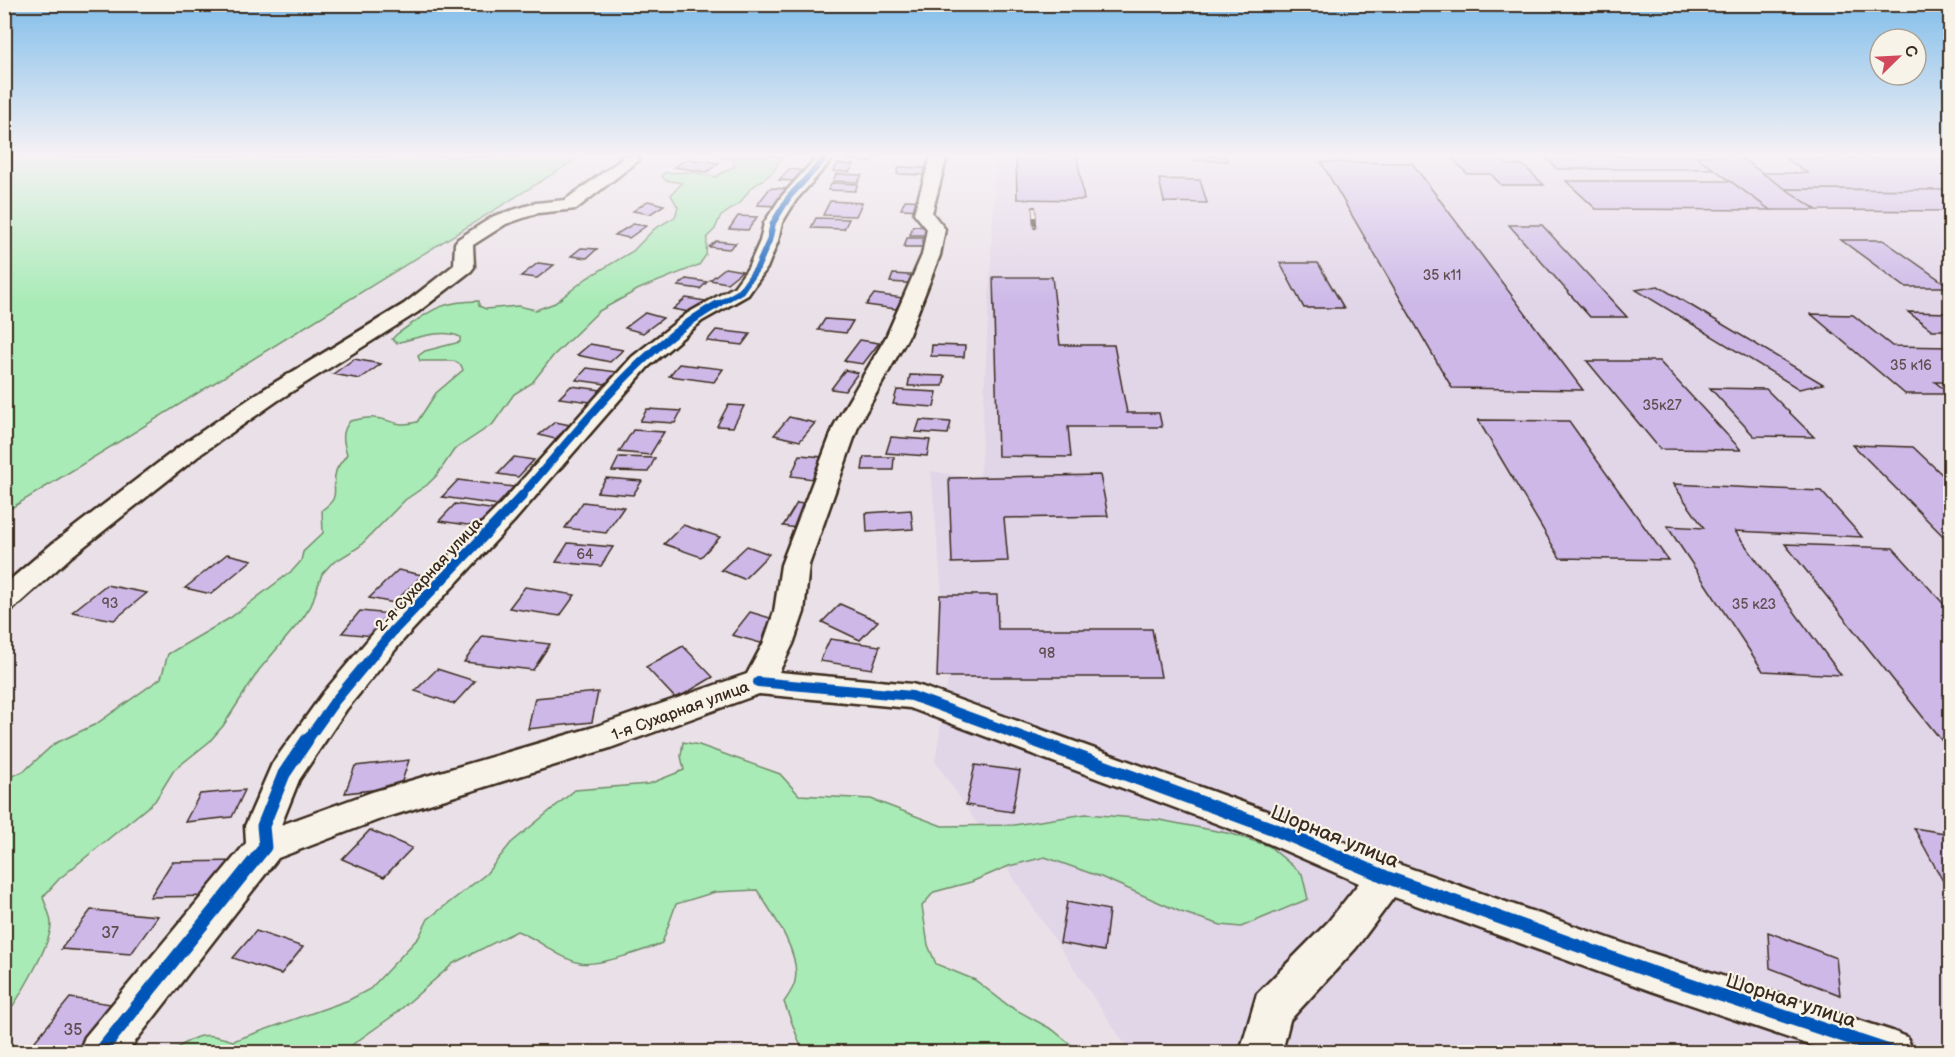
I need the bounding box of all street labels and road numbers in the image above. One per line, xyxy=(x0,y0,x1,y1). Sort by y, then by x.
street label: 2-я Сухарная улица xyxy=(372,514,487,636)
street label: 1-я Сухарная улица xyxy=(609,678,752,745)
street label: Шорная улица xyxy=(1267,800,1402,874)
street label: Шорная улица xyxy=(1722,969,1859,1033)

